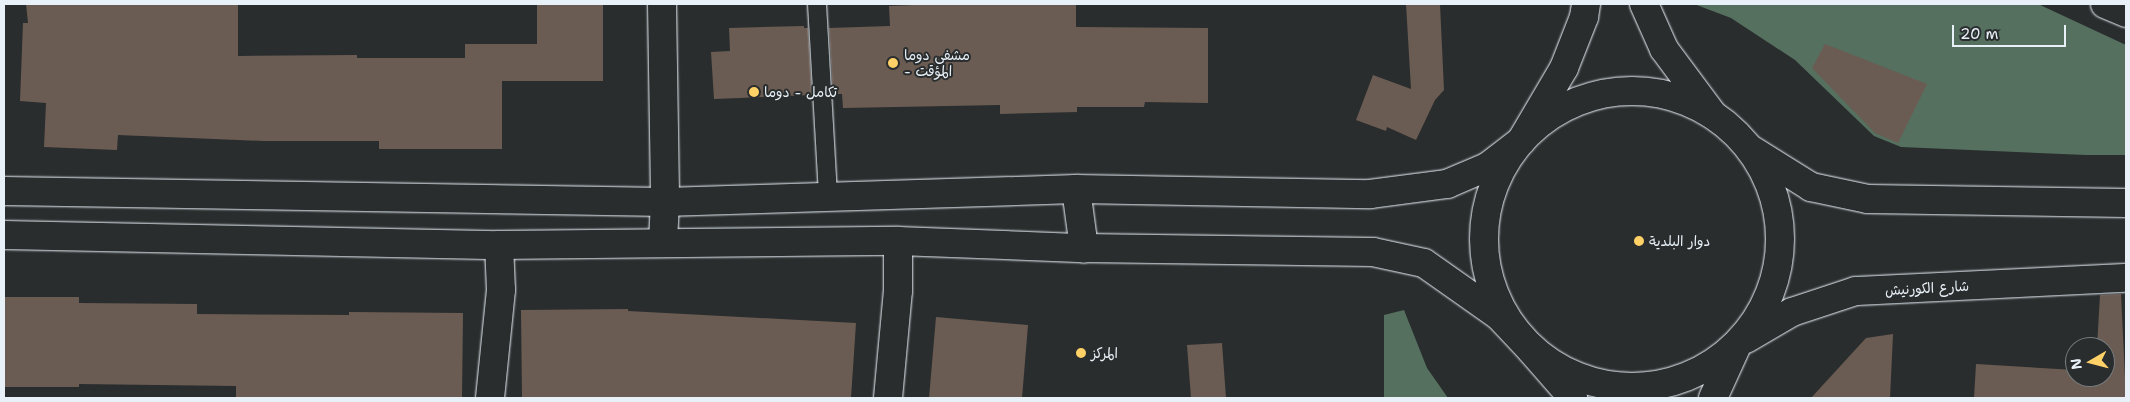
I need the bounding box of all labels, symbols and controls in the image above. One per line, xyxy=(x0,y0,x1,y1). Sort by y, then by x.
scale bar xyxy=(1955,15,2069,47)
text: 20 m xyxy=(1960,24,1999,44)
place label: مشفى دوما - المؤقت xyxy=(904,47,970,80)
marker: مشفى دوما - المؤقت xyxy=(886,56,900,70)
place label: تكامل - دوما xyxy=(764,84,837,100)
marker: تكامل - دوما xyxy=(748,86,760,98)
place label: دوار البلدية xyxy=(1649,233,1710,249)
marker: دوار البلدية xyxy=(1633,235,1645,247)
street label: شارع الكورنيش xyxy=(1884,277,1970,299)
north arrow xyxy=(2065,337,2115,387)
place label: المركز xyxy=(1091,345,1118,361)
marker: المركز xyxy=(1075,347,1087,359)
text: N xyxy=(2066,357,2086,371)

